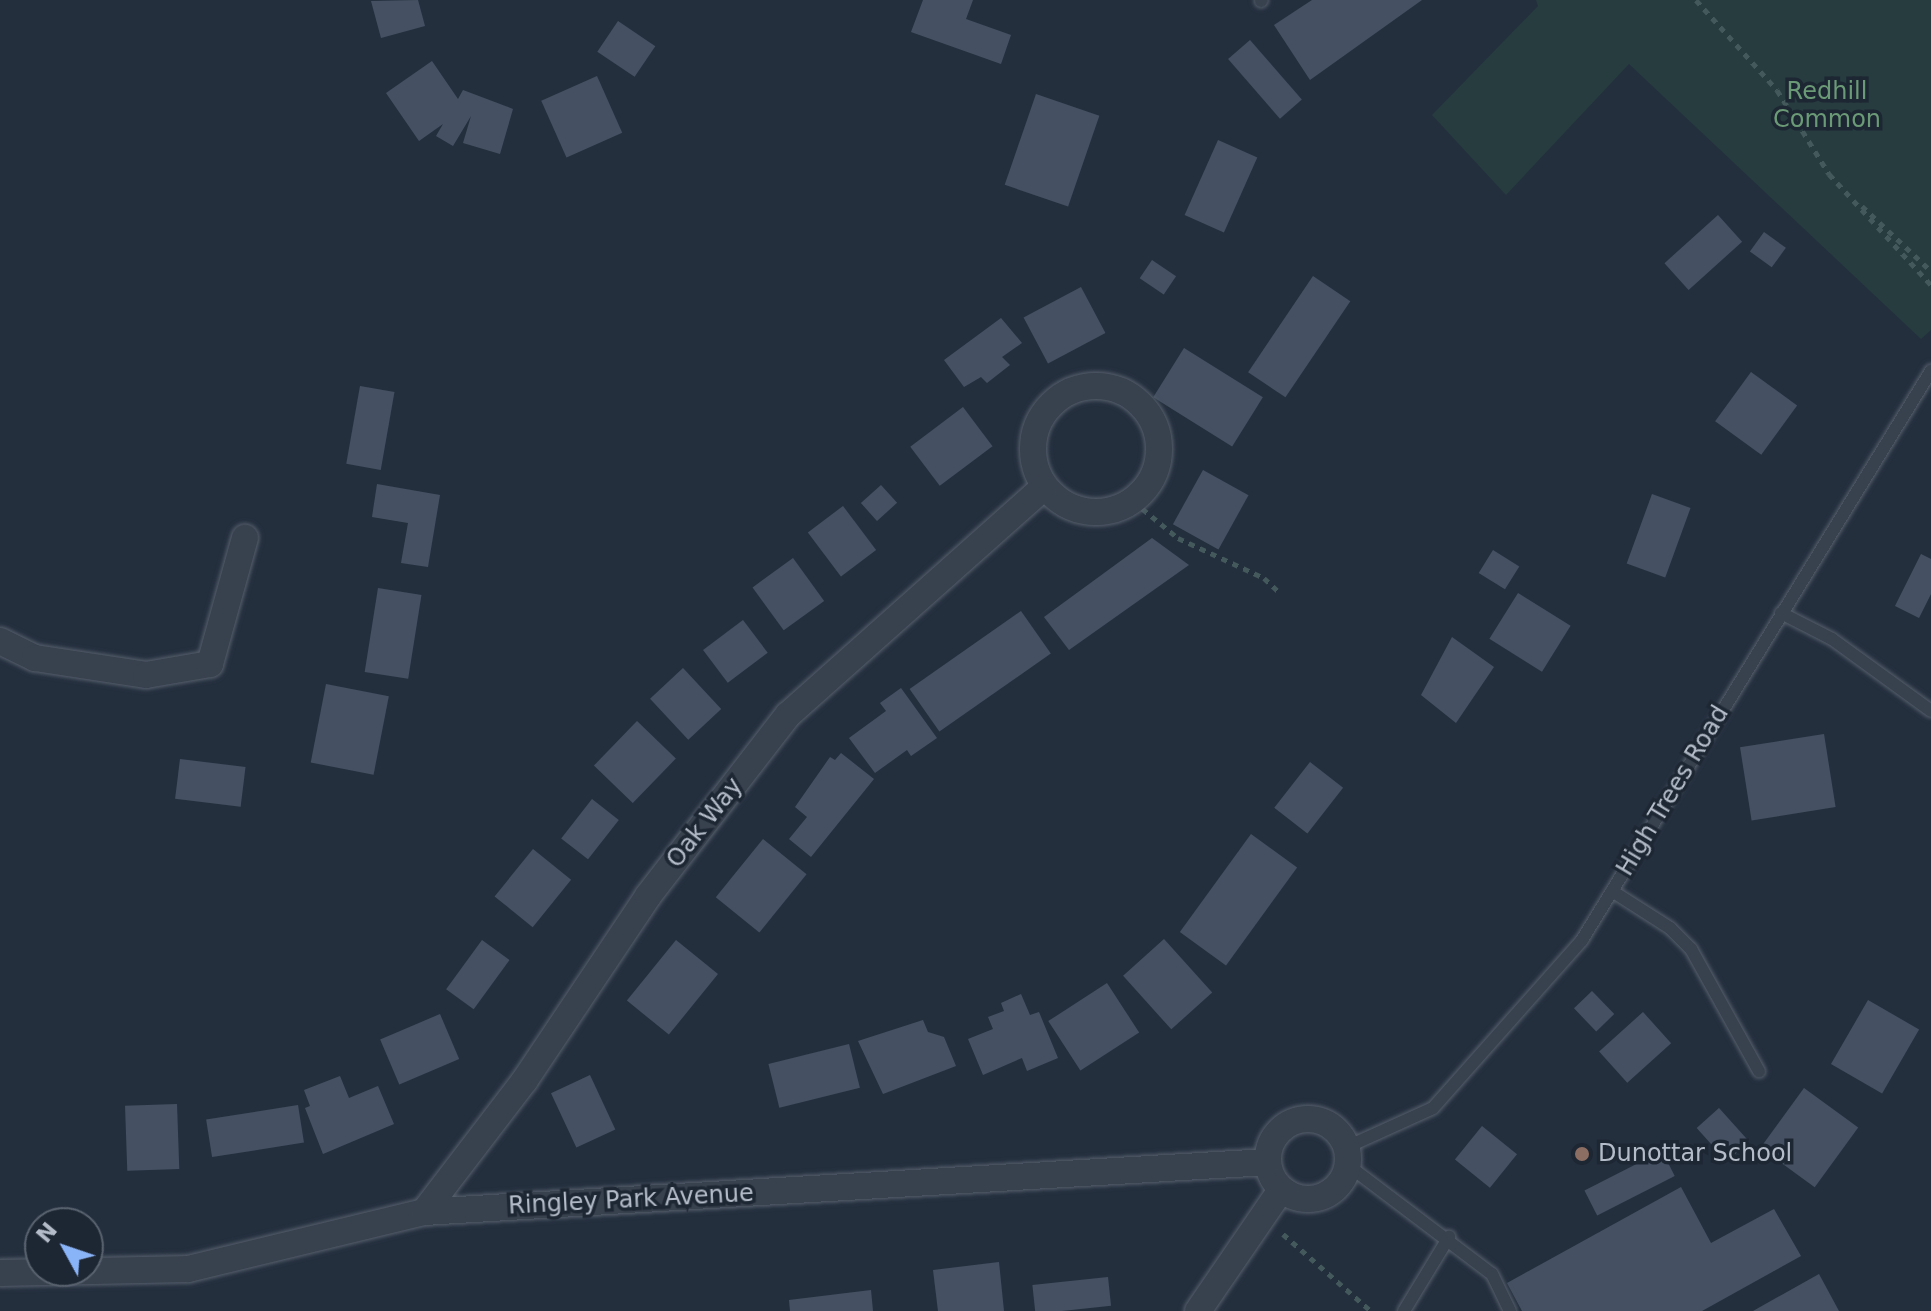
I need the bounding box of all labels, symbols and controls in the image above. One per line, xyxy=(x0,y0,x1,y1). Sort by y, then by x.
park label: Redhill Common xyxy=(1773,78,1881,134)
street label: High Trees Road xyxy=(1611,701,1735,881)
street label: Oak Way xyxy=(661,772,749,874)
place label: Dunottar School xyxy=(1598,1140,1792,1168)
marker: Dunottar School xyxy=(1573,1145,1591,1163)
street label: Ringley Park Avenue xyxy=(508,1179,754,1221)
north arrow xyxy=(24,1207,104,1287)
text: N xyxy=(31,1217,62,1248)

